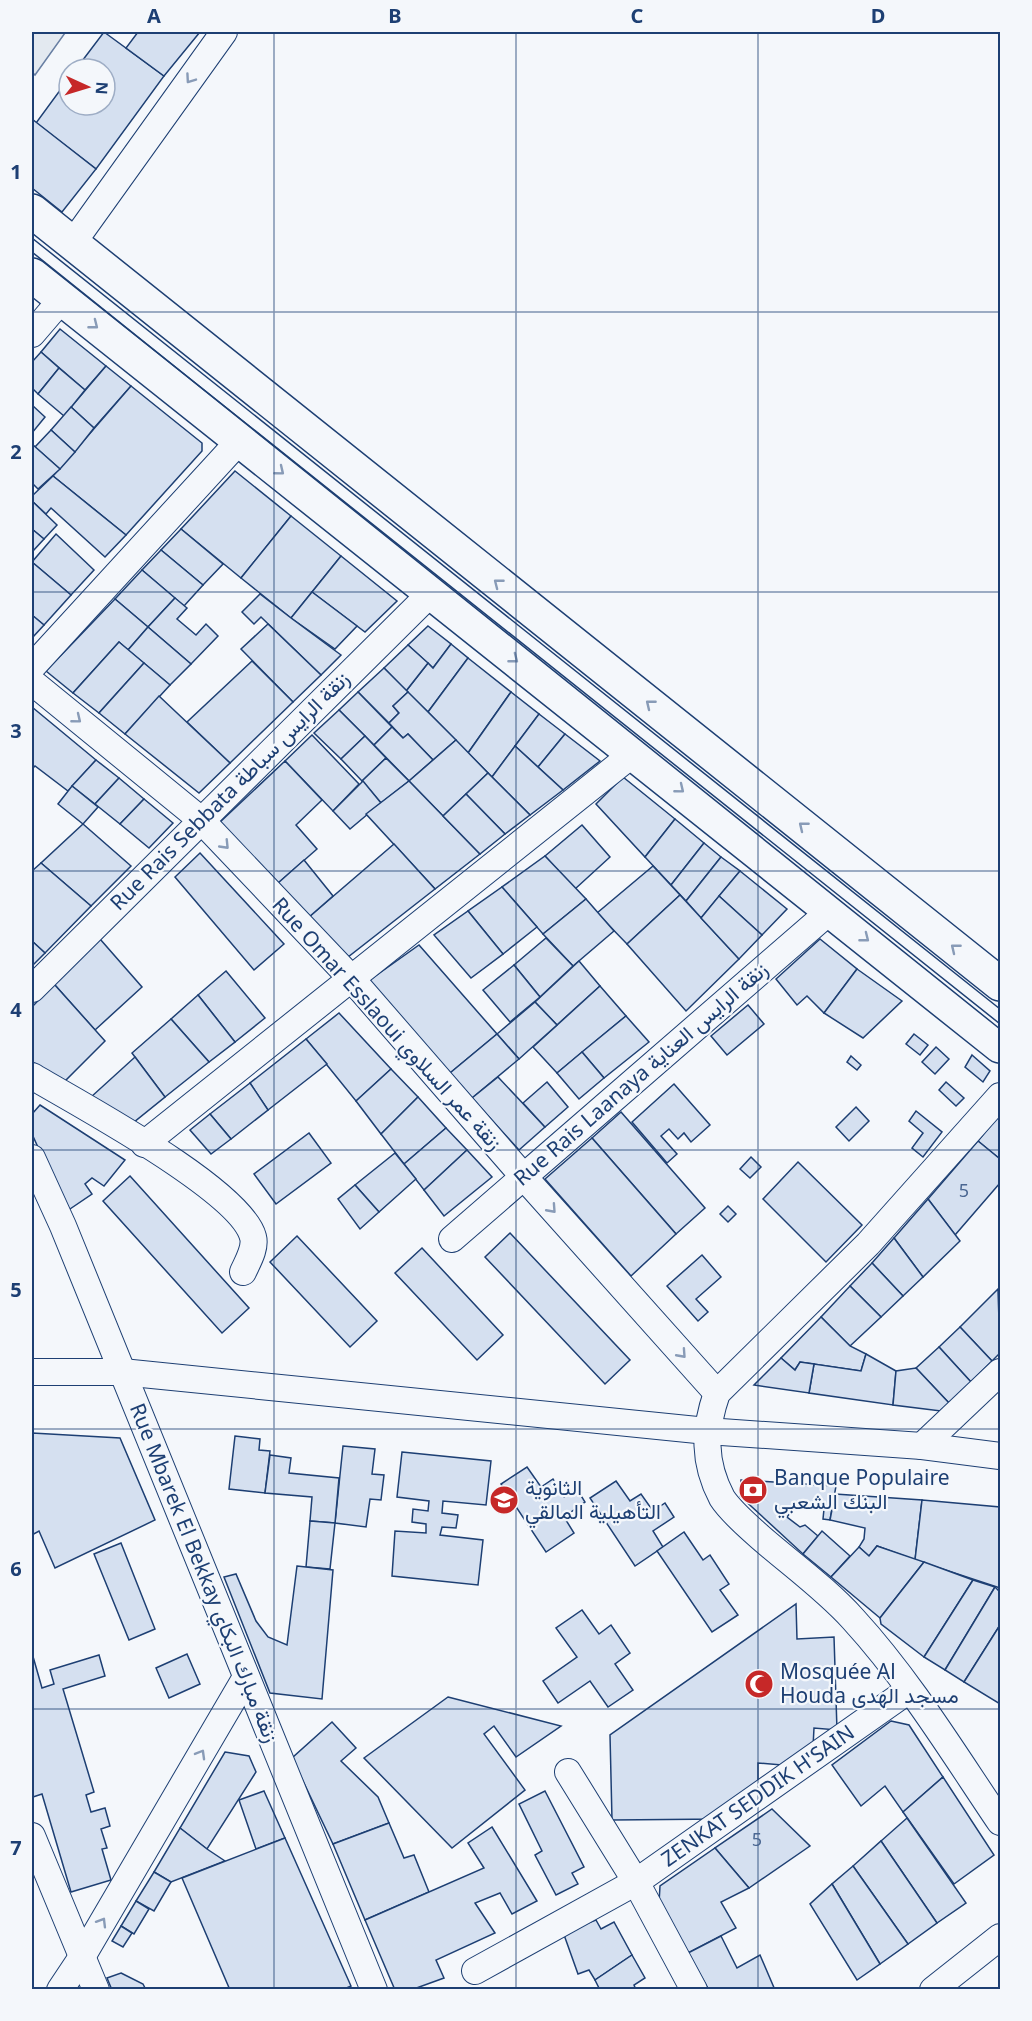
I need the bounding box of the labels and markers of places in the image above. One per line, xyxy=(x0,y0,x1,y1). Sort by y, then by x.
place label: Banque Populaire البنك الشعبي xyxy=(774,1463,950,1519)
place label: الثانوية التأهيلية المالقي xyxy=(525,1473,661,1529)
bank icon: Banque Populaire البنك الشعبي xyxy=(737,1474,769,1506)
school or university icon: الثانوية التأهيلية المالقي xyxy=(488,1484,520,1516)
place label: Mosquée Al Houda مسجد الهدى xyxy=(780,1657,959,1709)
mosque icon: Mosquée Al Houda مسجد الهدى xyxy=(743,1668,775,1700)

